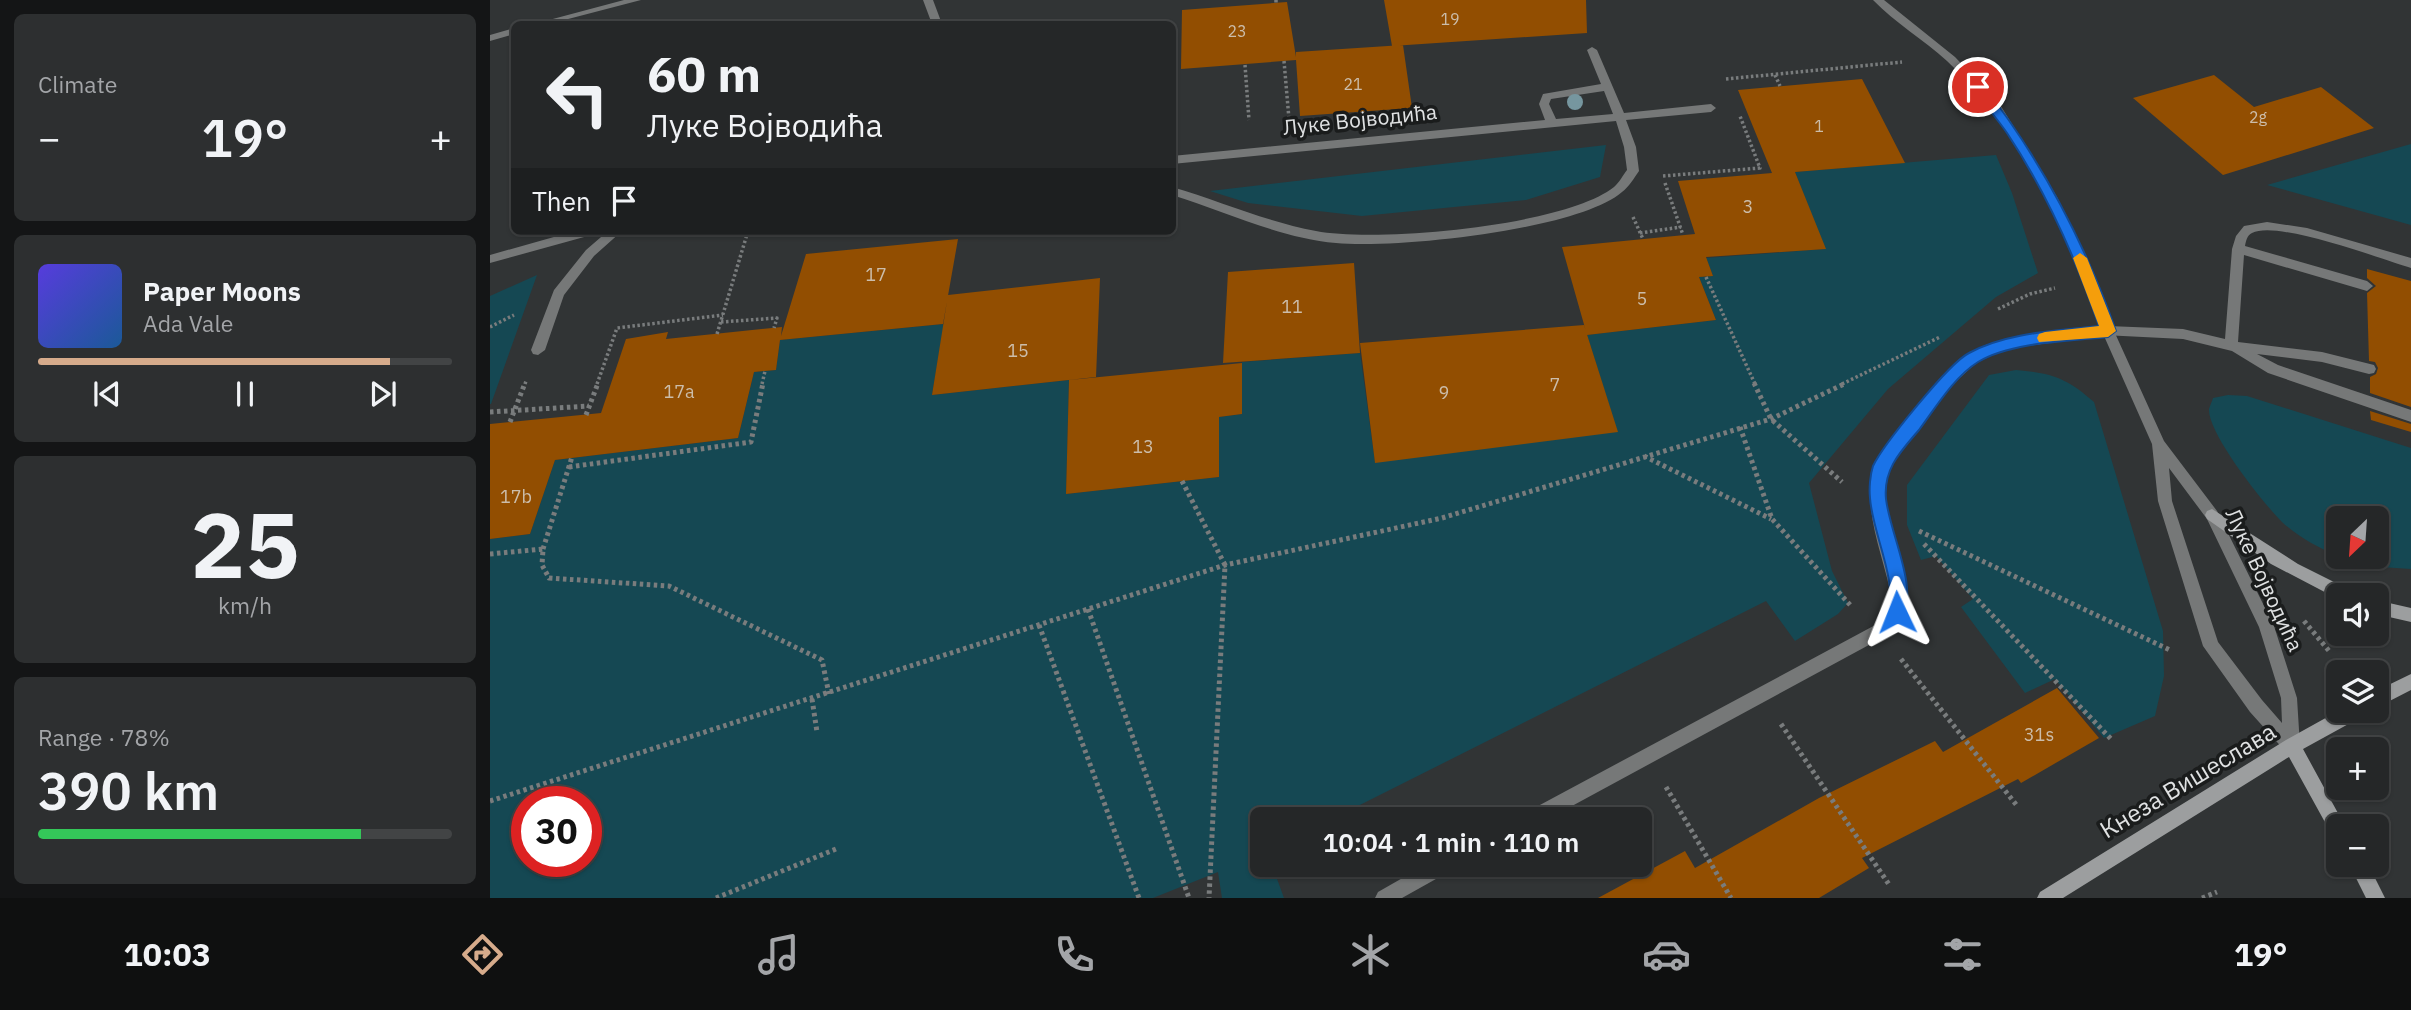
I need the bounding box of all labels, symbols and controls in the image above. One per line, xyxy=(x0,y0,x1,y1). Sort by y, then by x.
house number: 19 xyxy=(1440,9,1460,29)
house number: 23 xyxy=(1227,21,1247,41)
text: 60 m xyxy=(647,42,761,105)
icon: left xyxy=(532,49,623,140)
pin xyxy=(1948,57,2008,117)
icon: arrive xyxy=(1959,68,1997,106)
text: Climate xyxy=(38,69,117,99)
house number: 21 xyxy=(1343,74,1363,94)
street label: Луке Војводића xyxy=(1281,97,1438,141)
text: 19° xyxy=(202,104,288,171)
text: Луке Војводића xyxy=(647,104,883,146)
house number: 2g xyxy=(2249,107,2268,127)
text: − xyxy=(38,113,61,162)
text: + xyxy=(429,113,452,162)
house number: 1 xyxy=(1814,116,1824,136)
icon: arrive xyxy=(605,182,643,220)
text: Then xyxy=(532,184,591,218)
house number: 3 xyxy=(1743,195,1753,218)
house number: 17 xyxy=(865,263,887,286)
text: Paper Moons xyxy=(143,274,301,308)
house number: 5 xyxy=(1637,287,1647,310)
house number: 11 xyxy=(1281,295,1303,318)
text: Ada Vale xyxy=(143,308,233,338)
house number: 15 xyxy=(1007,339,1029,362)
house number: 7 xyxy=(1550,373,1560,396)
icon: previous xyxy=(88,375,126,413)
icon: pause xyxy=(226,375,264,413)
icon: next xyxy=(364,375,402,413)
house number: 17a xyxy=(663,380,695,403)
house number: 9 xyxy=(1439,381,1449,404)
house number: 13 xyxy=(1132,435,1154,458)
text: 25 xyxy=(190,485,300,603)
house number: 17b xyxy=(500,485,532,508)
street label: Луке Војводића xyxy=(2220,504,2310,656)
north arrow xyxy=(2326,506,2389,569)
map controls xyxy=(2326,506,2389,877)
position arrow xyxy=(1860,575,1934,649)
button: sound xyxy=(2326,583,2389,646)
text: km/h xyxy=(218,590,272,620)
button: layers xyxy=(2326,660,2389,723)
street label: Кнеза Вишеслава xyxy=(2094,715,2282,845)
text: Range · 78% xyxy=(38,722,170,752)
house number: 31s xyxy=(2024,723,2054,746)
button: + xyxy=(2326,737,2389,800)
text: 390 km xyxy=(38,757,219,824)
speed limit sign: 30 xyxy=(511,786,602,877)
button: − xyxy=(2326,814,2389,877)
text: 10:04 · 1 min · 110 m xyxy=(1323,825,1579,859)
icon: directions xyxy=(458,930,507,979)
icon: music xyxy=(754,930,803,979)
icon: phone xyxy=(1050,930,1099,979)
icon: climate xyxy=(1346,930,1395,979)
icon: car xyxy=(1642,930,1691,979)
icon: filters xyxy=(1938,930,1987,979)
text: 10:03 xyxy=(124,933,211,975)
text: 19° xyxy=(2234,933,2287,975)

